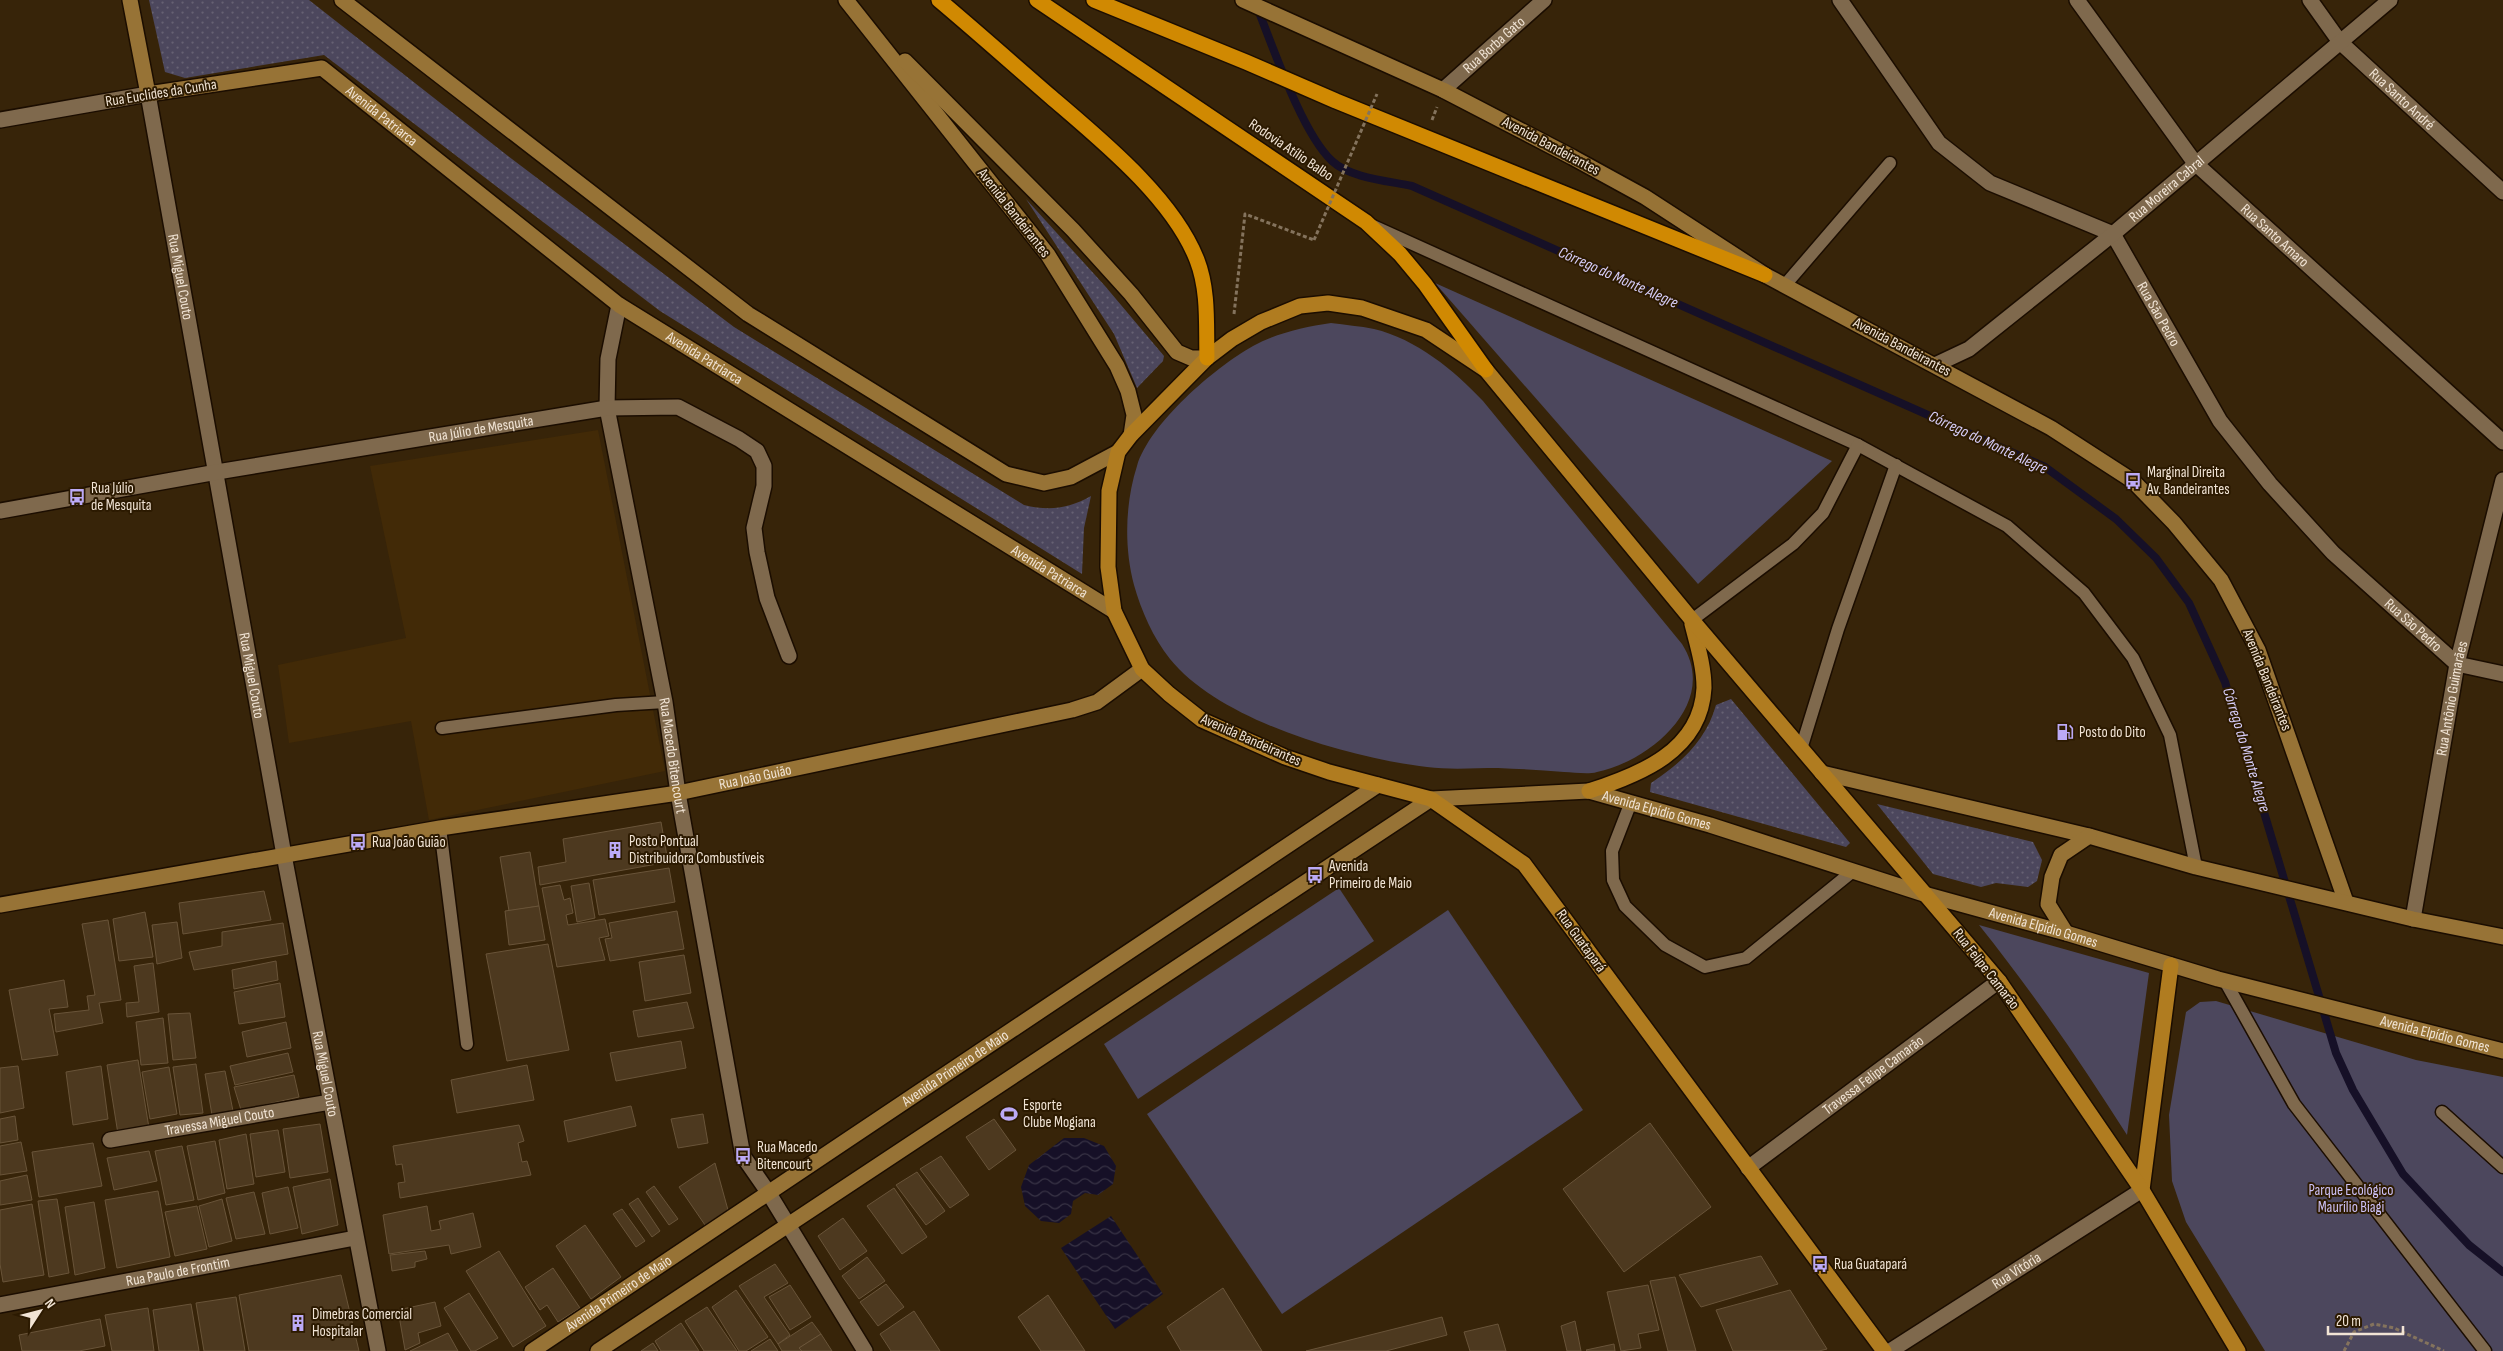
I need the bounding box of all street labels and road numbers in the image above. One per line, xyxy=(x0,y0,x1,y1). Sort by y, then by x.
street label: Rua Borba Gato xyxy=(1459,12,1529,77)
street label: Rua Santo André xyxy=(2365,64,2439,134)
street label: Rua Euclides da Cunha xyxy=(104,75,218,111)
street label: Avenida Patriarca xyxy=(341,81,422,150)
street label: Avenida Bandeirantes xyxy=(1498,112,1603,180)
street label: Rodovia Atílio Balbo xyxy=(1245,115,1337,185)
street label: Rua Moreira Cabral xyxy=(2125,151,2208,226)
street label: Avenida Bandeirantes xyxy=(973,164,1055,261)
street label: Rua Santo Amaro xyxy=(2237,200,2313,271)
street label: Rua Miguel Couto xyxy=(164,232,198,321)
street label: Rua São Pedro xyxy=(2133,278,2185,350)
street label: Avenida Bandeirantes xyxy=(1849,313,1954,381)
street label: Avenida Patriarca xyxy=(662,326,746,389)
street label: Rua Júlio de Mesquita xyxy=(427,411,535,447)
street label: Avenida Patriarca xyxy=(1007,540,1092,602)
street label: Rua São Pedro xyxy=(2380,594,2446,656)
street label: Avenida Bandeirantes xyxy=(2238,626,2296,734)
street label: Rua Miguel Couto xyxy=(235,631,269,720)
street label: Rua Antônio Guimarães xyxy=(2432,639,2472,757)
street label: Rua Macedo Bitencourt xyxy=(655,696,691,816)
street label: Avenida Bandeirantes xyxy=(1197,709,1304,771)
street label: Rua João Guião xyxy=(717,760,793,794)
street label: Avenida Elpídio Gomes xyxy=(1599,785,1713,834)
street label: Avenida Elpídio Gomes xyxy=(1986,903,2100,952)
street label: Rua Guatapará xyxy=(1552,906,1610,976)
street label: Rua Felipe Camarão xyxy=(1948,925,2024,1013)
street label: Avenida Elpídio Gomes xyxy=(2377,1011,2492,1057)
street label: Avenida Primeiro de Maio xyxy=(897,1025,1012,1111)
street label: Rua Miguel Couto xyxy=(308,1029,343,1118)
street label: Travessa Felipe Camarão xyxy=(1819,1031,1928,1119)
street label: Travessa Miguel Couto xyxy=(163,1102,276,1140)
street label: Rua Vitória xyxy=(1988,1247,2045,1293)
street label: Avenida Primeiro de Maio xyxy=(561,1251,676,1336)
street label: Rua Paulo de Frontim xyxy=(124,1252,231,1291)

